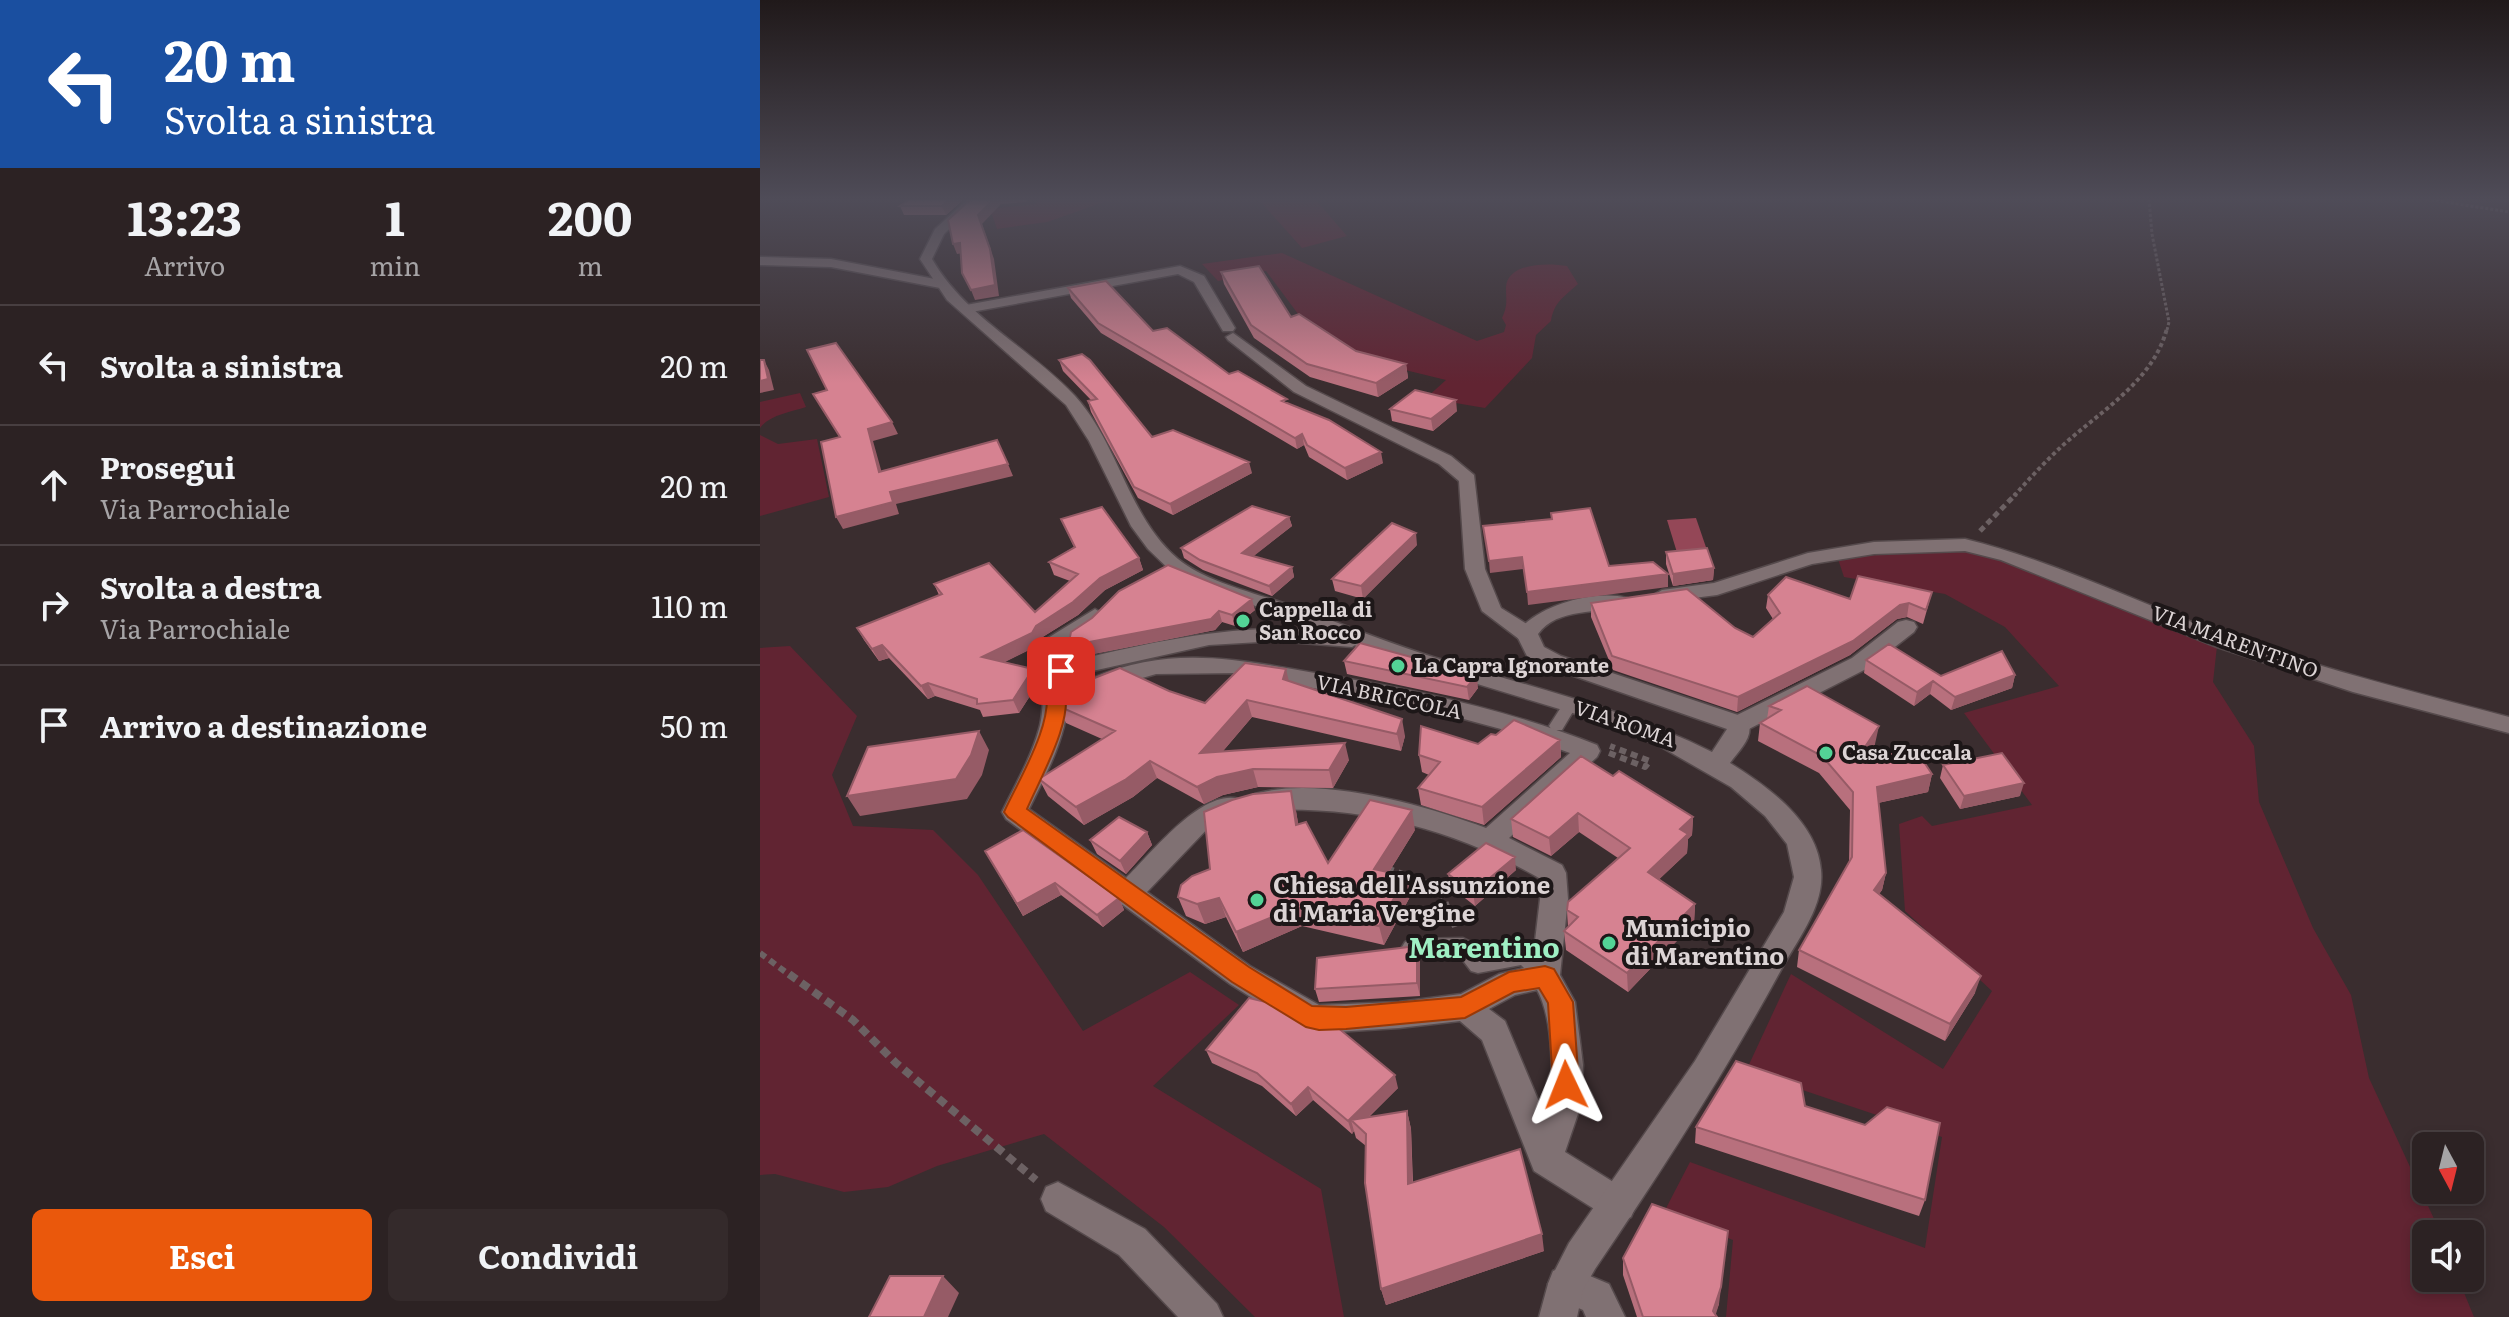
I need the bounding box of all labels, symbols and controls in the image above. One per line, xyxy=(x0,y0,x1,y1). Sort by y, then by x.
text: 20 m xyxy=(164,16,296,99)
icon: left xyxy=(32,32,136,136)
text: Svolta a sinistra xyxy=(164,92,435,145)
text: 13:23 xyxy=(127,180,242,251)
text: 1 xyxy=(385,180,405,251)
text: 200 xyxy=(548,180,633,251)
text: Arrivo xyxy=(144,245,225,284)
text: min xyxy=(369,245,420,284)
text: m xyxy=(578,245,603,284)
icon: left xyxy=(32,343,76,387)
text: Svolta a sinistra xyxy=(100,343,343,387)
text: 20 m xyxy=(660,343,728,387)
text: Prosegui xyxy=(100,444,235,488)
icon: ahead xyxy=(32,463,76,507)
text: 20 m xyxy=(660,463,728,507)
text: Via Parrochiale xyxy=(100,488,290,527)
text: Svolta a destra xyxy=(100,564,322,608)
icon: right xyxy=(32,583,76,627)
text: 110 m xyxy=(651,583,728,627)
place label: Cappella di San Rocco xyxy=(1259,593,1372,646)
street label: VIA MARENTINO xyxy=(2148,596,2323,684)
text: Via Parrochiale xyxy=(100,608,290,647)
marker: Cappella di San Rocco xyxy=(1234,612,1252,630)
pin xyxy=(1027,637,1095,705)
icon: arrive xyxy=(1039,649,1083,693)
place label: La Capra Ignorante xyxy=(1414,649,1609,679)
marker: La Capra Ignorante xyxy=(1389,657,1407,675)
street label: VIA BRICCOLA xyxy=(1314,665,1465,725)
street label: VIA ROMA xyxy=(1571,691,1680,753)
icon: arrive xyxy=(32,703,76,747)
text: Arrivo a destinazione xyxy=(100,703,427,747)
text: 50 m xyxy=(660,703,728,747)
place label: Casa Zuccala xyxy=(1842,736,1973,766)
marker: Casa Zuccala xyxy=(1817,744,1835,762)
place label: Chiesa dell'Assunzione di Maria Vergine xyxy=(1273,866,1550,929)
marker: Chiesa dell'Assunzione di Maria Vergine xyxy=(1248,891,1266,909)
place label: Municipio di Marentino xyxy=(1625,909,1784,972)
district label: Marentino xyxy=(1408,925,1560,967)
marker: Municipio di Marentino xyxy=(1600,934,1618,952)
position arrow xyxy=(1524,1043,1608,1127)
north arrow xyxy=(2412,1132,2484,1204)
map controls xyxy=(2412,1132,2484,1292)
button: Esci xyxy=(32,1209,372,1301)
button: Condividi xyxy=(388,1209,728,1301)
button: sound xyxy=(2412,1220,2484,1292)

